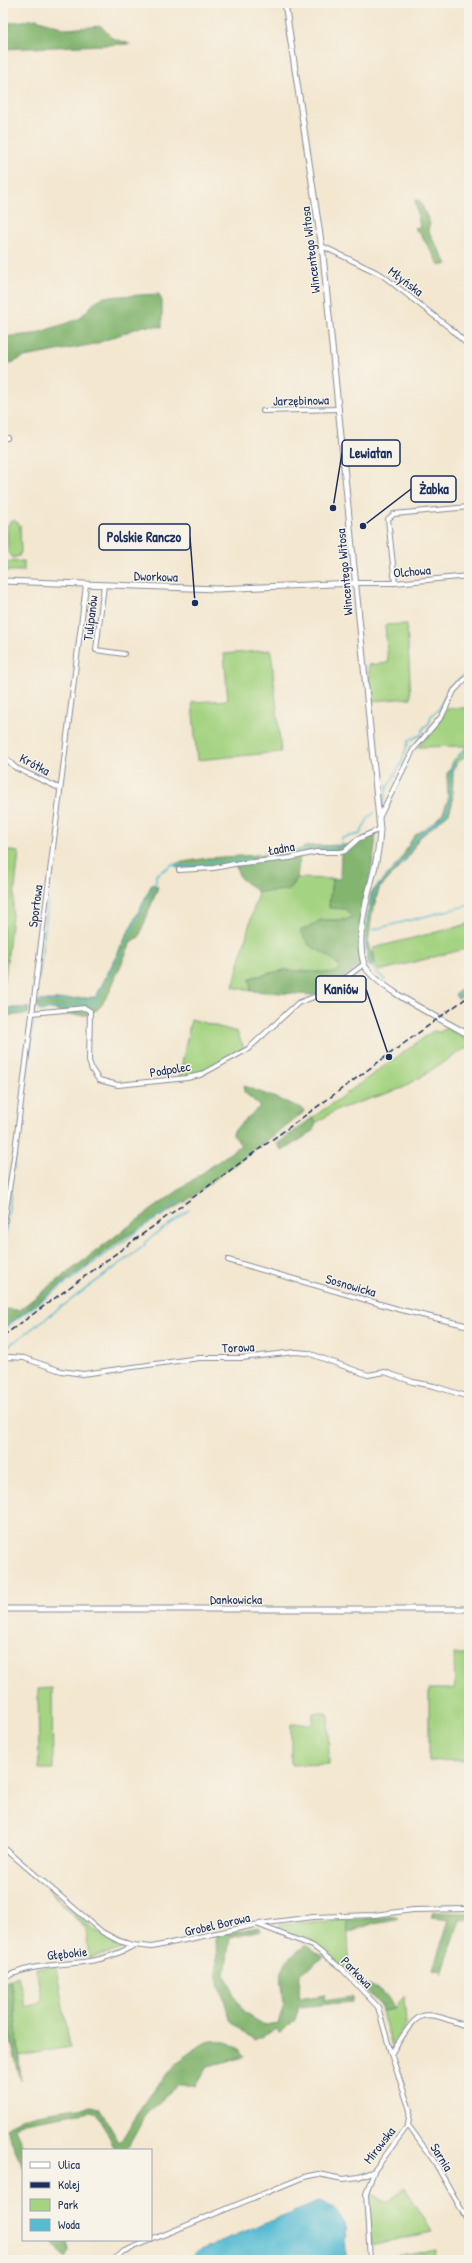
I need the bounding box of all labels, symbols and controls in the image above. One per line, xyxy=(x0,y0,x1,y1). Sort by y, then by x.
street label: Wincentego Witosa xyxy=(296,206,324,294)
street label: Młyńska xyxy=(385,262,427,300)
street label: Jarzębinowa xyxy=(273,391,329,409)
callout: Lewiatan xyxy=(342,440,400,466)
text: Lewiatan xyxy=(350,443,392,462)
callout: Żabka xyxy=(411,476,456,502)
text: Żabka xyxy=(419,479,449,498)
callout: Polskie Ranczo xyxy=(99,524,190,550)
text: Polskie Ranczo xyxy=(107,527,182,546)
street label: Wincentego Witosa xyxy=(331,528,357,616)
street label: Olchowa xyxy=(393,560,431,582)
street label: Dworkowa xyxy=(134,566,178,586)
street label: Tulipanów xyxy=(78,594,102,642)
street label: Krótka xyxy=(17,749,53,779)
street label: Ładna xyxy=(266,837,296,859)
street label: Sportowa xyxy=(23,884,47,928)
callout: Kaniów xyxy=(316,976,366,1002)
text: Kaniów xyxy=(324,979,359,998)
street label: Podpolec xyxy=(148,1057,192,1081)
street label: Sosnowicka xyxy=(324,1269,378,1301)
street label: Torowa xyxy=(221,1337,255,1357)
street label: Dankowicka xyxy=(210,1590,262,1608)
street label: Grobel Borowa xyxy=(183,1908,251,1940)
street label: Głębokie xyxy=(46,1942,88,1964)
street label: Parkowa xyxy=(337,1952,377,1992)
street label: Mirowska xyxy=(359,2123,399,2167)
street label: Sarnia xyxy=(426,2140,458,2174)
legend xyxy=(22,2149,152,2241)
text: Ulica xyxy=(58,2156,80,2173)
text: Kolej xyxy=(58,2176,80,2193)
text: Park xyxy=(58,2196,78,2213)
text: Woda xyxy=(58,2216,80,2233)

